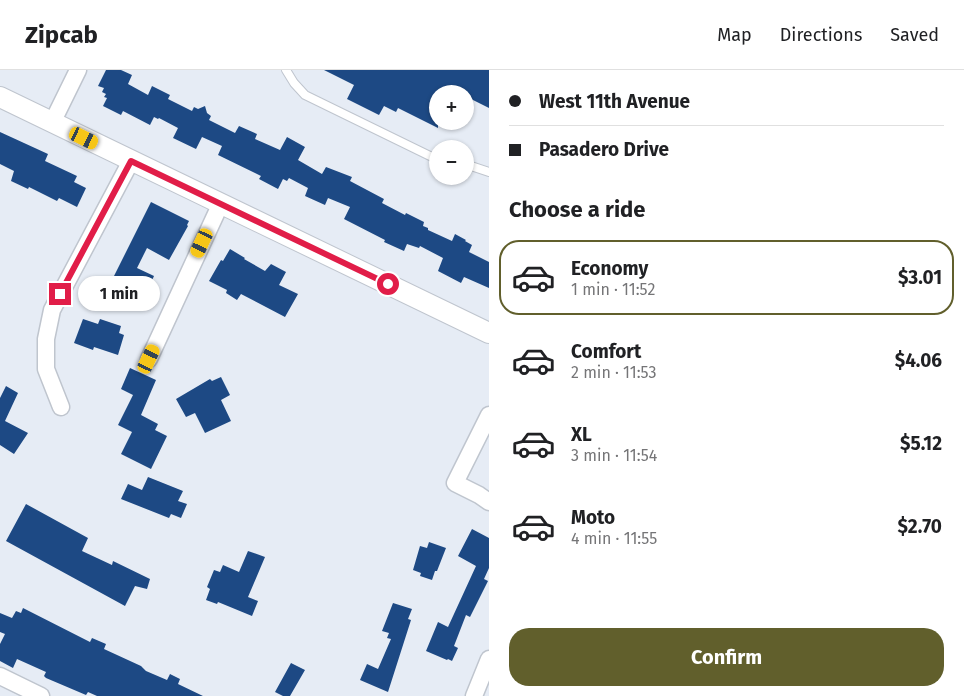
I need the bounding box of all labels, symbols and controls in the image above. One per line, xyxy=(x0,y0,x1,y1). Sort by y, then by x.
text: Zipcab xyxy=(25,21,98,49)
text: Map xyxy=(717,24,752,46)
text: Directions xyxy=(780,24,862,46)
text: Saved xyxy=(890,24,939,46)
map controls xyxy=(429,85,474,185)
button: + xyxy=(429,85,474,130)
text: West 11th Avenue xyxy=(539,90,690,113)
car xyxy=(67,125,100,151)
text: Pasadero Drive xyxy=(539,138,669,161)
button: − xyxy=(429,140,474,185)
text: Choose a ride xyxy=(509,196,645,223)
car xyxy=(188,226,215,260)
icon: car xyxy=(511,255,556,300)
text: Economy xyxy=(571,257,648,280)
text: $3.01 xyxy=(898,266,942,289)
route start xyxy=(377,273,399,295)
callout: 1 min xyxy=(78,276,160,312)
text: 1 min · 11:52 xyxy=(571,280,655,299)
route end xyxy=(49,283,71,305)
text: 1 min xyxy=(100,284,138,303)
icon: car xyxy=(511,338,556,383)
text: Comfort xyxy=(571,340,641,363)
car xyxy=(135,342,162,376)
text: $4.06 xyxy=(895,349,942,372)
text: 2 min · 11:53 xyxy=(571,363,657,382)
icon: car xyxy=(511,421,556,466)
text: XL xyxy=(571,423,592,446)
text: $5.12 xyxy=(900,432,942,455)
text: 3 min · 11:54 xyxy=(571,446,657,465)
icon: car xyxy=(511,504,556,549)
text: Moto xyxy=(571,506,615,529)
text: $2.70 xyxy=(898,515,942,538)
text: 4 min · 11:55 xyxy=(571,529,657,548)
button: Confirm xyxy=(509,628,944,686)

